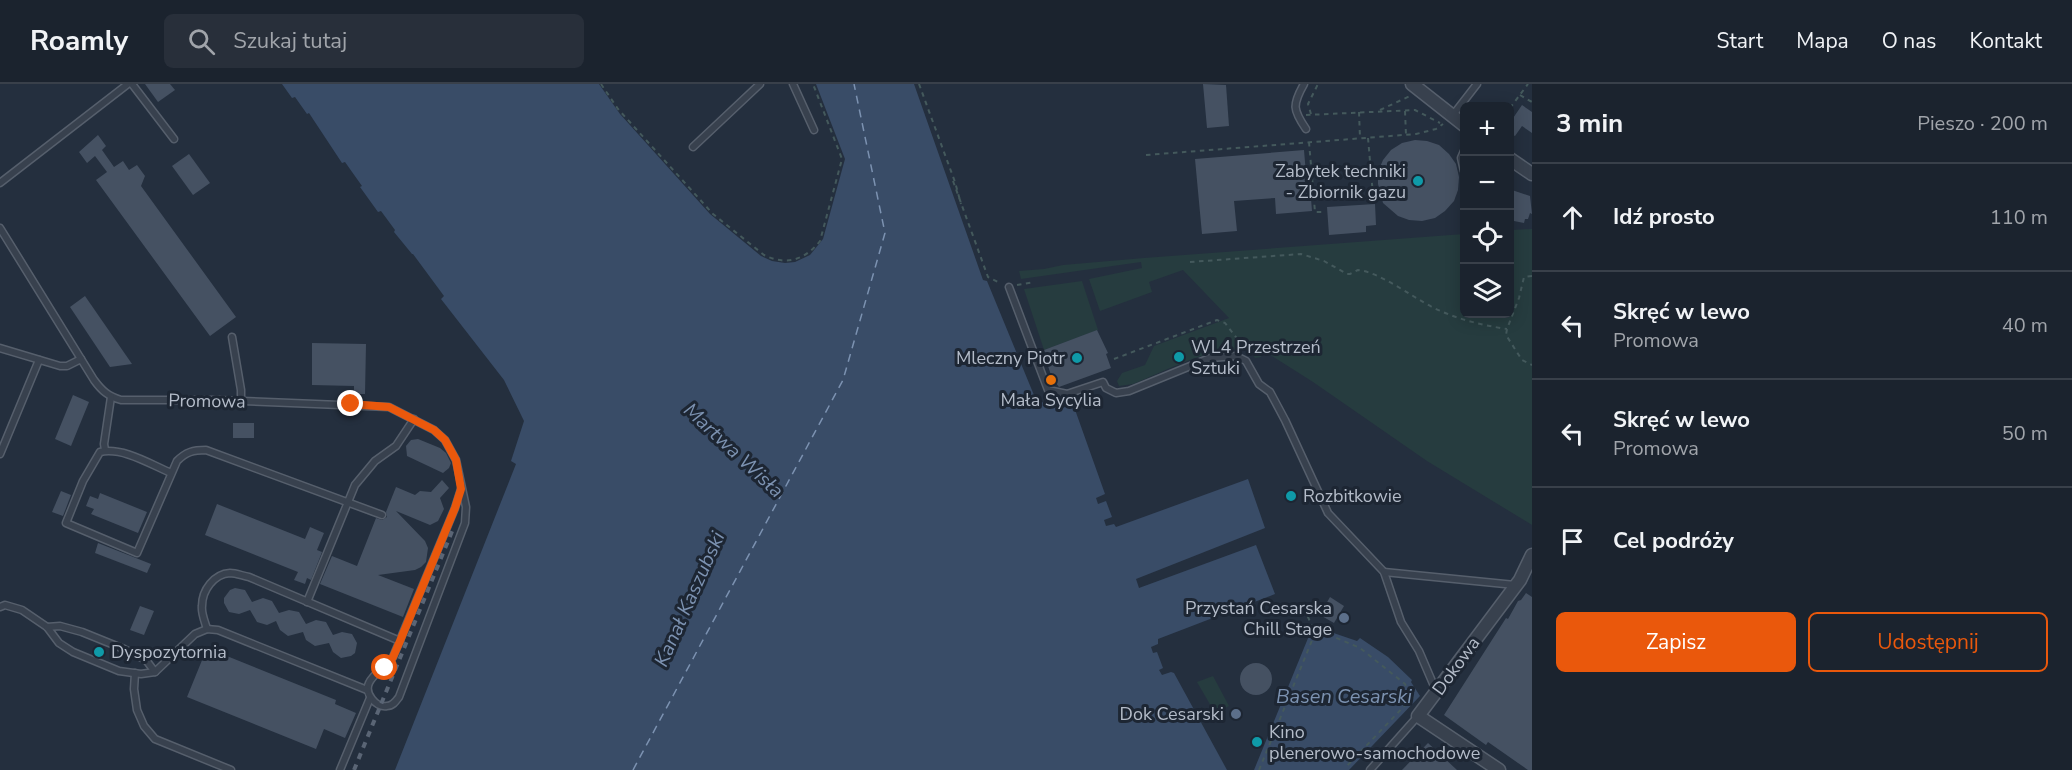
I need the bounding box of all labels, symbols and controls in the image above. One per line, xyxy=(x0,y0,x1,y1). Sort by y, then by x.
search box xyxy=(164,14,584,68)
text: Roamly xyxy=(30,22,128,60)
icon: search xyxy=(185,25,218,58)
text: Szukaj tutaj xyxy=(233,26,347,56)
text: Start xyxy=(1717,27,1763,55)
text: Mapa xyxy=(1796,27,1849,55)
text: O nas xyxy=(1882,27,1936,55)
text: Kontakt xyxy=(1969,27,2042,55)
map controls xyxy=(1460,102,1514,318)
button: + xyxy=(1460,102,1514,156)
text: 3 min xyxy=(1556,106,1623,141)
text: Pieszo · 200 m xyxy=(1917,110,2048,137)
button: − xyxy=(1460,156,1514,210)
place label: Zabytek techniki - Zbiornik gazu xyxy=(1275,159,1406,204)
marker: Zabytek techniki - Zbiornik gazu xyxy=(1411,174,1425,188)
icon: ahead xyxy=(1556,201,1589,234)
text: Idź prosto xyxy=(1613,202,1715,232)
text: 110 m xyxy=(1990,204,2048,231)
button: locate xyxy=(1460,210,1514,264)
button: layers xyxy=(1460,264,1514,318)
text: Skręć w lewo xyxy=(1613,297,1750,327)
icon: left xyxy=(1556,309,1589,342)
text: 40 m xyxy=(2002,312,2048,339)
text: Promowa xyxy=(1613,327,1699,354)
place label: WL4 Przestrzeń Sztuki xyxy=(1191,335,1321,380)
place label: Mleczny Piotr xyxy=(956,346,1066,370)
marker: WL4 Przestrzeń Sztuki xyxy=(1172,350,1186,364)
marker: Mleczny Piotr xyxy=(1070,351,1084,365)
marker: Mała Sycylia xyxy=(1044,373,1058,387)
street label: Promowa xyxy=(168,388,246,414)
place label: Mała Sycylia xyxy=(1000,388,1102,412)
route end xyxy=(337,390,363,416)
water label: Martwa Wisła xyxy=(678,397,790,504)
text: Skręć w lewo xyxy=(1613,405,1750,435)
icon: left xyxy=(1556,417,1589,450)
text: 50 m xyxy=(2002,420,2048,447)
text: Promowa xyxy=(1613,435,1699,462)
place label: Rozbitkowie xyxy=(1303,484,1402,508)
marker: Rozbitkowie xyxy=(1284,489,1298,503)
icon: arrive xyxy=(1556,525,1589,558)
text: Cel podróży xyxy=(1613,526,1734,556)
water label: Kanał Kaszubski xyxy=(648,527,731,671)
place label: Przystań Cesarska Chill Stage xyxy=(1185,596,1332,641)
marker: Przystań Cesarska Chill Stage xyxy=(1337,611,1351,625)
button: Zapisz xyxy=(1556,612,1796,672)
button: Udostępnij xyxy=(1808,612,2048,672)
street label: Dokowa xyxy=(1427,632,1485,700)
place label: Dyspozytornia xyxy=(111,640,227,664)
marker: Dyspozytornia xyxy=(92,645,106,659)
route start xyxy=(371,654,397,680)
water label: Basen Cesarski xyxy=(1276,683,1412,710)
place label: Dok Cesarski xyxy=(1120,702,1224,726)
marker: Dok Cesarski xyxy=(1229,707,1243,721)
place label: Kino plenerowo-samochodowe xyxy=(1269,720,1480,765)
marker: Kino plenerowo-samochodowe xyxy=(1250,735,1264,749)

